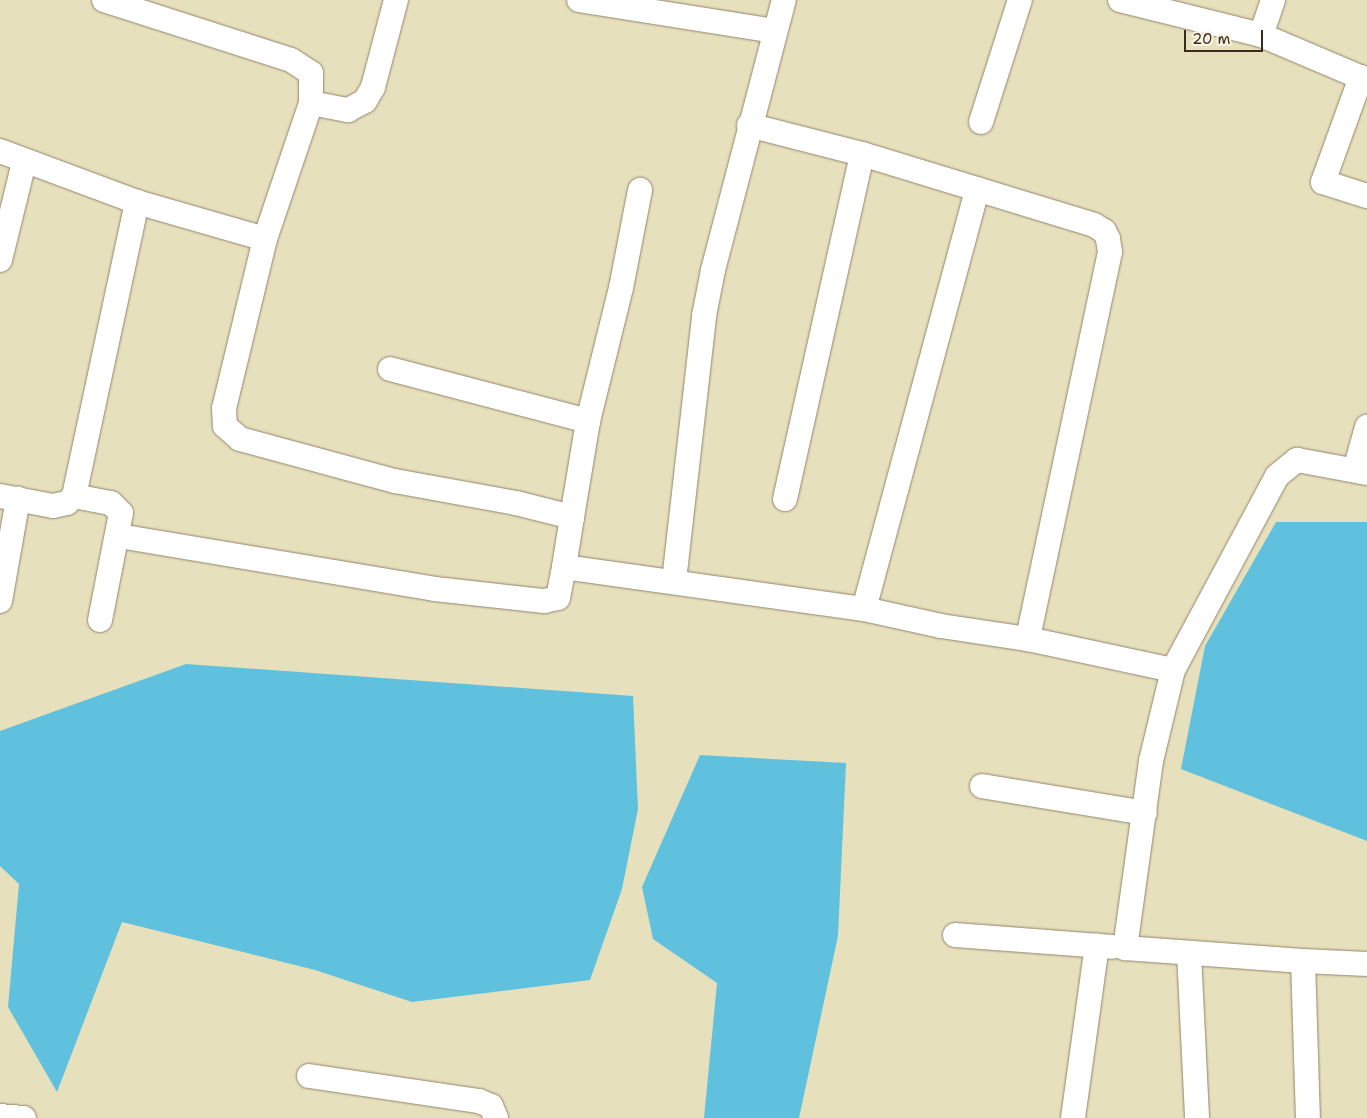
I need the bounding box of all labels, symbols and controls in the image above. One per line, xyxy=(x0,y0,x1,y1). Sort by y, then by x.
scale bar xyxy=(1187,20,1266,52)
text: 20 m xyxy=(1192,29,1231,49)

